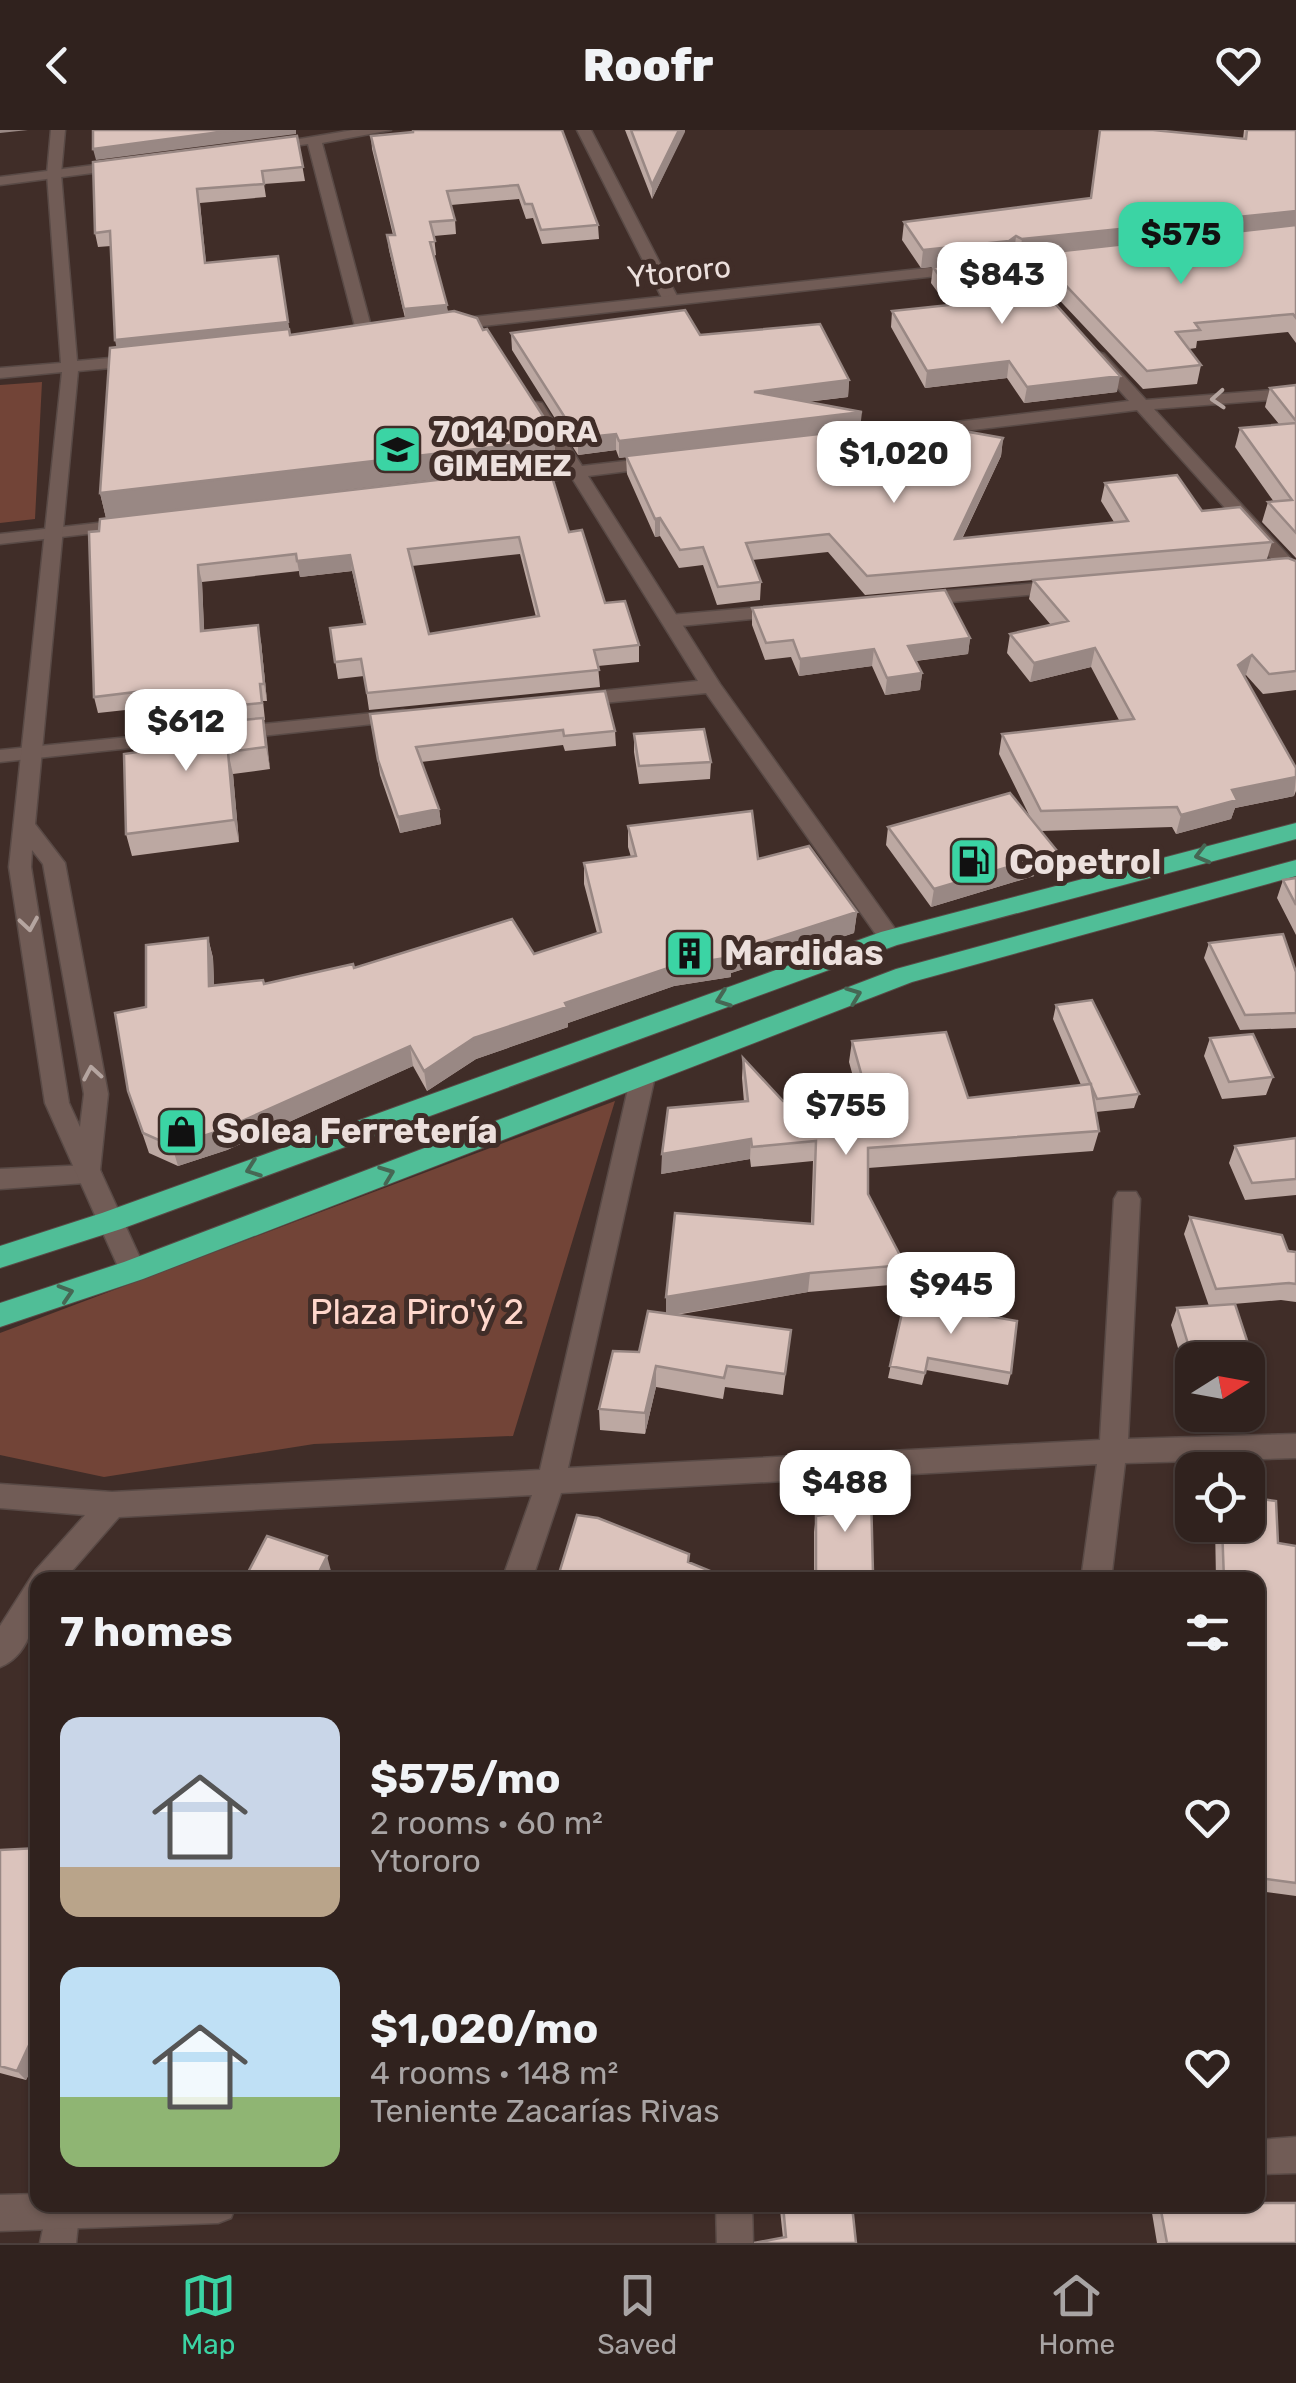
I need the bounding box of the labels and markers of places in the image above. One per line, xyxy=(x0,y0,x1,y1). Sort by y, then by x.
pin: $575 xyxy=(1122,202,1240,287)
pin: $843 xyxy=(943,242,1061,327)
place label: 7014 DORA GIMEMEZ xyxy=(433,414,598,484)
pin: $1,020 xyxy=(813,421,975,506)
school or university icon: 7014 DORA GIMEMEZ xyxy=(372,423,424,475)
pin: $612 xyxy=(127,689,245,774)
fuel station icon: Copetrol xyxy=(948,836,1000,888)
place label: Copetrol xyxy=(1009,841,1161,883)
building icon: Mardidas xyxy=(663,927,715,979)
place label: Mardidas xyxy=(724,932,884,974)
pin: $755 xyxy=(787,1073,905,1158)
shop icon: Solea Ferretería xyxy=(155,1105,207,1157)
place label: Solea Ferretería xyxy=(216,1110,498,1152)
pin: $945 xyxy=(892,1252,1010,1337)
pin: $488 xyxy=(786,1450,904,1535)

